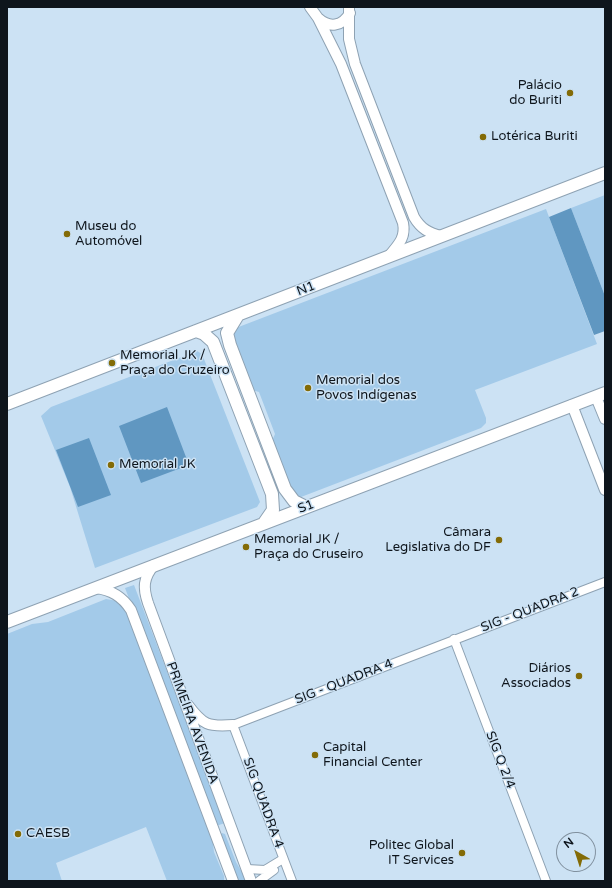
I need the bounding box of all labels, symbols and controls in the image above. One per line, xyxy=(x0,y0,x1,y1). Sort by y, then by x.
place label: Palácio do Buriti xyxy=(509,78,562,109)
marker: Palácio do Buriti xyxy=(565,88,575,98)
place label: Lotérica Buriti xyxy=(491,129,578,145)
marker: Lotérica Buriti xyxy=(478,132,488,142)
place label: Museu do Automóvel xyxy=(75,219,142,250)
marker: Museu do Automóvel xyxy=(62,229,72,239)
street label: N1 xyxy=(295,278,317,300)
place label: Memorial JK / Praça do Cruzeiro xyxy=(120,348,230,379)
marker: Memorial JK / Praça do Cruzeiro xyxy=(107,358,117,368)
place label: Memorial dos Povos Indígenas xyxy=(316,373,417,404)
marker: Memorial dos Povos Indígenas xyxy=(303,383,313,393)
place label: Memorial JK xyxy=(119,457,195,473)
marker: Memorial JK xyxy=(106,460,116,470)
street label: S1 xyxy=(296,497,316,517)
place label: Câmara Legislativa do DF xyxy=(385,525,491,556)
place label: Memorial JK / Praça do Cruseiro xyxy=(254,532,363,563)
marker: Câmara Legislativa do DF xyxy=(494,535,504,545)
marker: Memorial JK / Praça do Cruseiro xyxy=(241,542,251,552)
street label: SIG - QUADRA 2 xyxy=(479,584,581,636)
street label: SIG - QUADRA 4 xyxy=(293,656,395,708)
street label: PRIMEIRA AVENIDA xyxy=(163,660,221,786)
place label: Diários Associados xyxy=(501,661,571,692)
marker: Diários Associados xyxy=(574,671,584,681)
street label: SIG Q 2/4 xyxy=(482,729,518,791)
place label: Capital Financial Center xyxy=(323,740,422,771)
marker: Capital Financial Center xyxy=(310,750,320,760)
street label: SIG QUADRA 4 xyxy=(239,756,287,850)
place label: CAESB xyxy=(26,826,70,842)
marker: CAESB xyxy=(13,829,23,839)
north arrow xyxy=(556,832,596,872)
text: N xyxy=(561,835,576,851)
place label: Politec Global IT Services xyxy=(369,838,454,869)
marker: Politec Global IT Services xyxy=(457,848,467,858)

